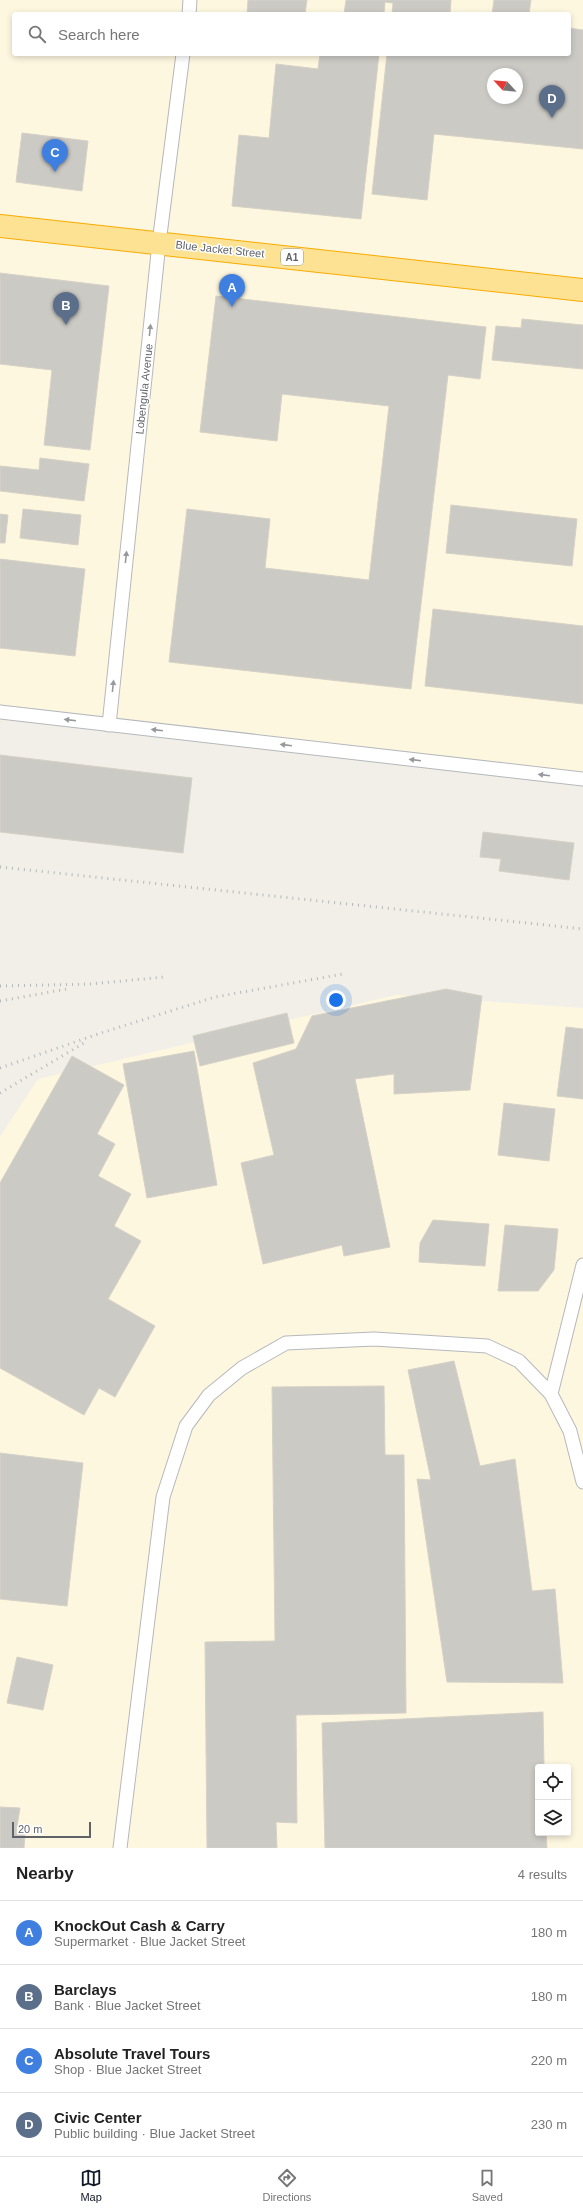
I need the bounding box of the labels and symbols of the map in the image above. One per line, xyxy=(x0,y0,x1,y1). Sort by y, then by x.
north arrow xyxy=(487,68,523,104)
pin: D xyxy=(539,85,565,118)
pin: C xyxy=(42,139,68,172)
street label: Blue Jacket Street xyxy=(175,238,265,260)
road number: A1 xyxy=(281,249,303,265)
pin: A xyxy=(219,274,245,307)
pin: B xyxy=(53,292,79,325)
one-way arrow xyxy=(147,324,153,336)
street label: Lobengula Avenue xyxy=(133,343,155,435)
one-way arrow xyxy=(123,551,130,563)
one-way arrow xyxy=(110,680,116,692)
one-way arrow xyxy=(64,717,76,723)
one-way arrow xyxy=(151,727,163,734)
one-way arrow xyxy=(280,742,292,748)
one-way arrow xyxy=(409,757,421,763)
one-way arrow xyxy=(538,772,550,778)
your location xyxy=(326,990,346,1010)
scale bar xyxy=(12,1820,91,1839)

